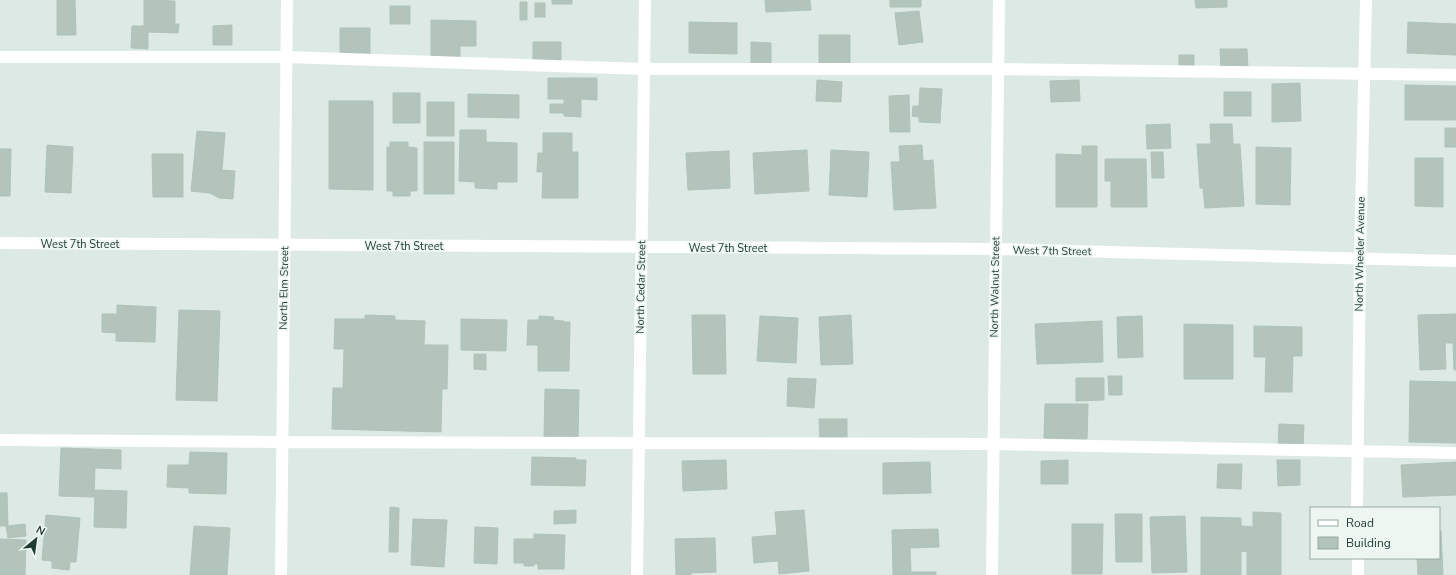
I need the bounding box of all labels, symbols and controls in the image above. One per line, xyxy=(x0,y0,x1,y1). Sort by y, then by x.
street label: North Wheeler Avenue xyxy=(1351,196,1369,311)
street label: North Walnut Street xyxy=(987,236,1003,338)
street label: West 7th Street xyxy=(41,237,120,252)
street label: West 7th Street xyxy=(365,239,444,254)
street label: North Cedar Street xyxy=(633,240,649,334)
street label: West 7th Street xyxy=(689,241,768,256)
street label: West 7th Street xyxy=(1012,243,1092,259)
street label: North Elm Street xyxy=(276,246,292,330)
legend xyxy=(1310,507,1440,559)
text: Road xyxy=(1346,515,1374,531)
north arrow xyxy=(16,519,56,559)
text: N xyxy=(33,522,48,539)
text: Building xyxy=(1346,535,1391,551)

